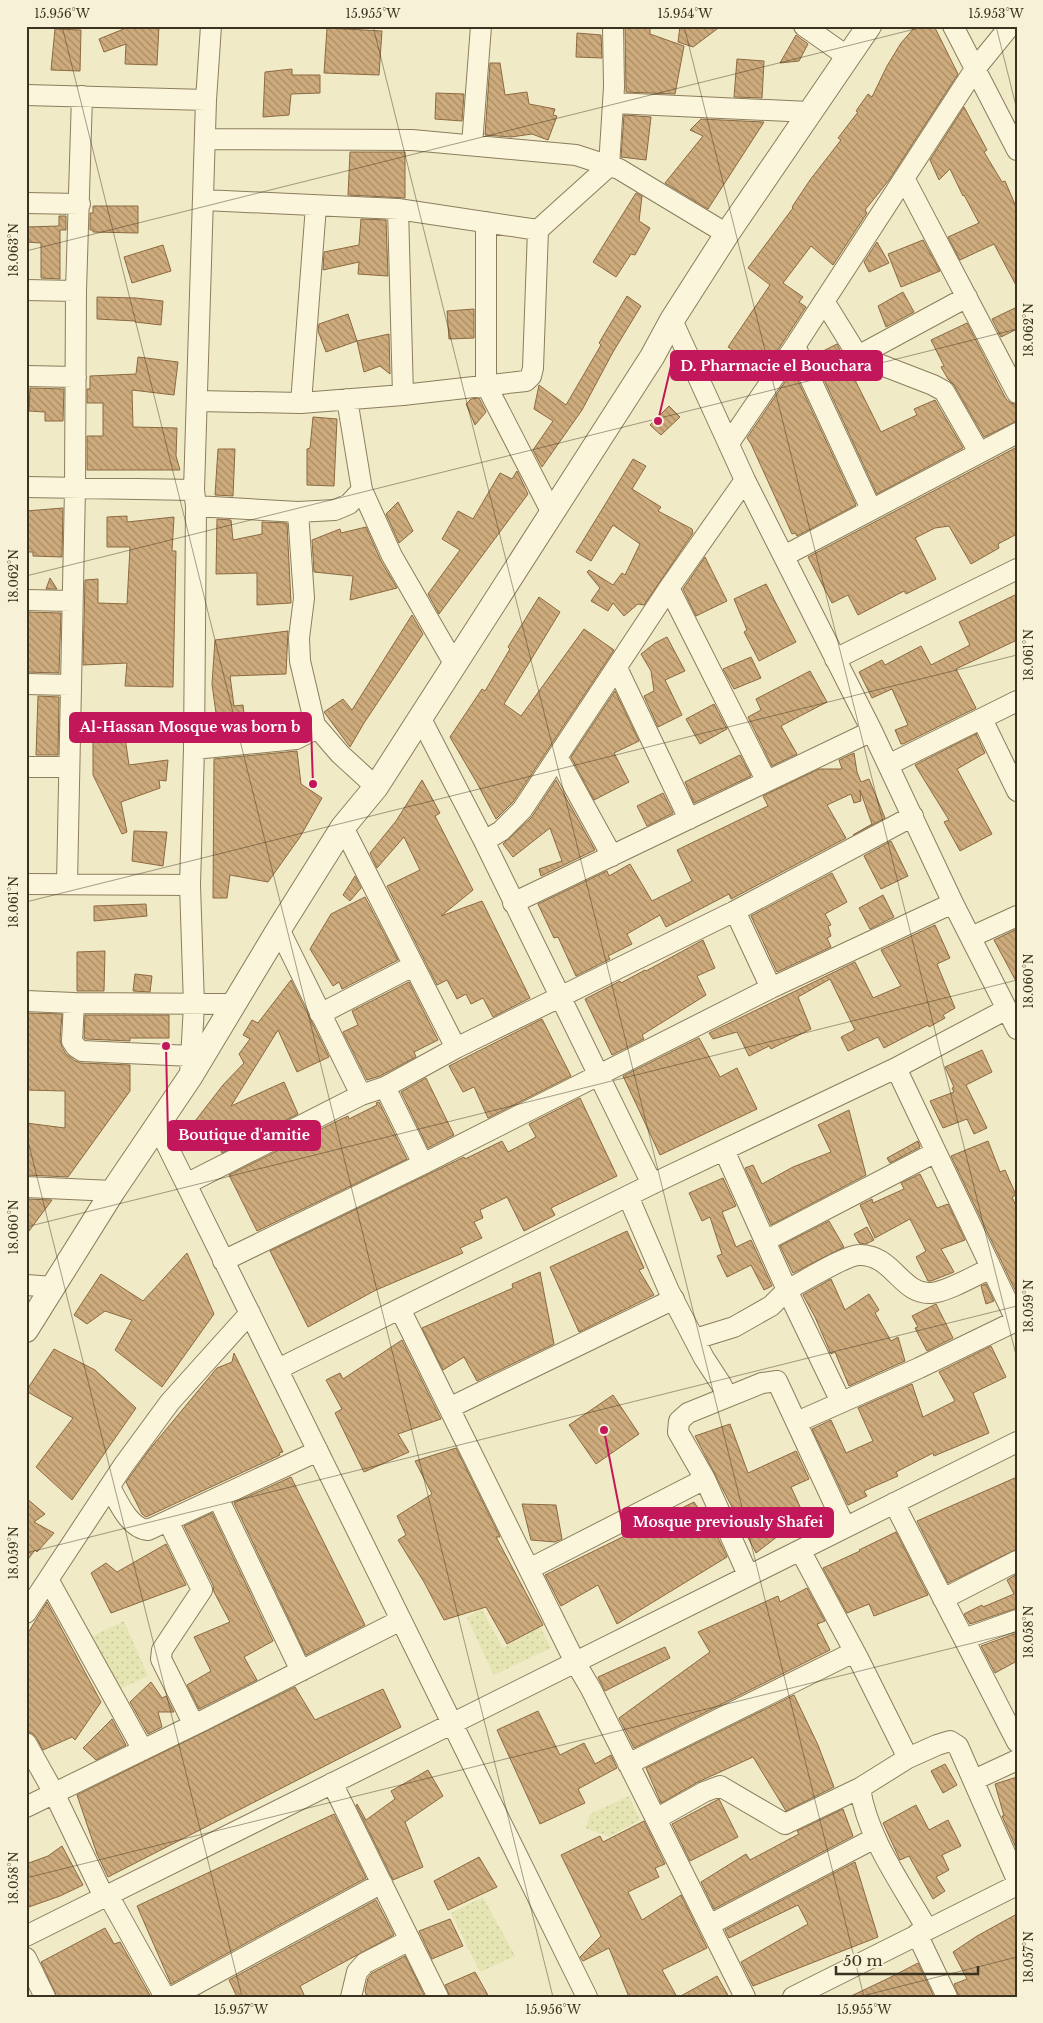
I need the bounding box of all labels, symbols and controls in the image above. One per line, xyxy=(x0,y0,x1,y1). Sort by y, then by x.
text: 15.956°W xyxy=(34,6,91,21)
text: 15.955°W xyxy=(346,6,401,21)
text: 15.954°W xyxy=(658,6,713,21)
text: 15.953°W xyxy=(968,6,1025,21)
text: 18.063°N xyxy=(6,223,21,277)
text: 18.062°N xyxy=(1021,303,1036,357)
callout: D. Pharmacie el Bouchara xyxy=(671,351,882,380)
text: D. Pharmacie el Bouchara xyxy=(680,357,872,375)
text: 18.062°N xyxy=(6,549,21,603)
text: 18.061°N xyxy=(1021,629,1036,681)
callout: Al-Hassan Mosque was born b xyxy=(70,713,311,742)
text: Al-Hassan Mosque was born b xyxy=(79,718,300,736)
text: 18.061°N xyxy=(6,876,21,928)
text: 18.060°N xyxy=(1021,953,1036,1009)
callout: Boutique d'amitie xyxy=(168,1121,320,1150)
text: Boutique d'amitie xyxy=(178,1126,310,1144)
text: 18.060°N xyxy=(6,1199,21,1255)
text: 18.059°N xyxy=(1021,1279,1036,1333)
callout: Mosque previously Shafei xyxy=(622,1508,833,1537)
text: Mosque previously Shafei xyxy=(633,1513,823,1531)
text: 18.059°N xyxy=(6,1526,21,1580)
text: 18.058°N xyxy=(1021,1605,1036,1659)
text: 18.058°N xyxy=(6,1851,21,1905)
text: 18.057°N xyxy=(1021,1931,1036,1983)
scale bar xyxy=(836,1943,978,1975)
text: 50 m xyxy=(843,1951,883,1970)
text: 15.957°W xyxy=(214,2002,269,2017)
text: 15.956°W xyxy=(525,2002,582,2017)
text: 15.955°W xyxy=(837,2002,892,2017)

